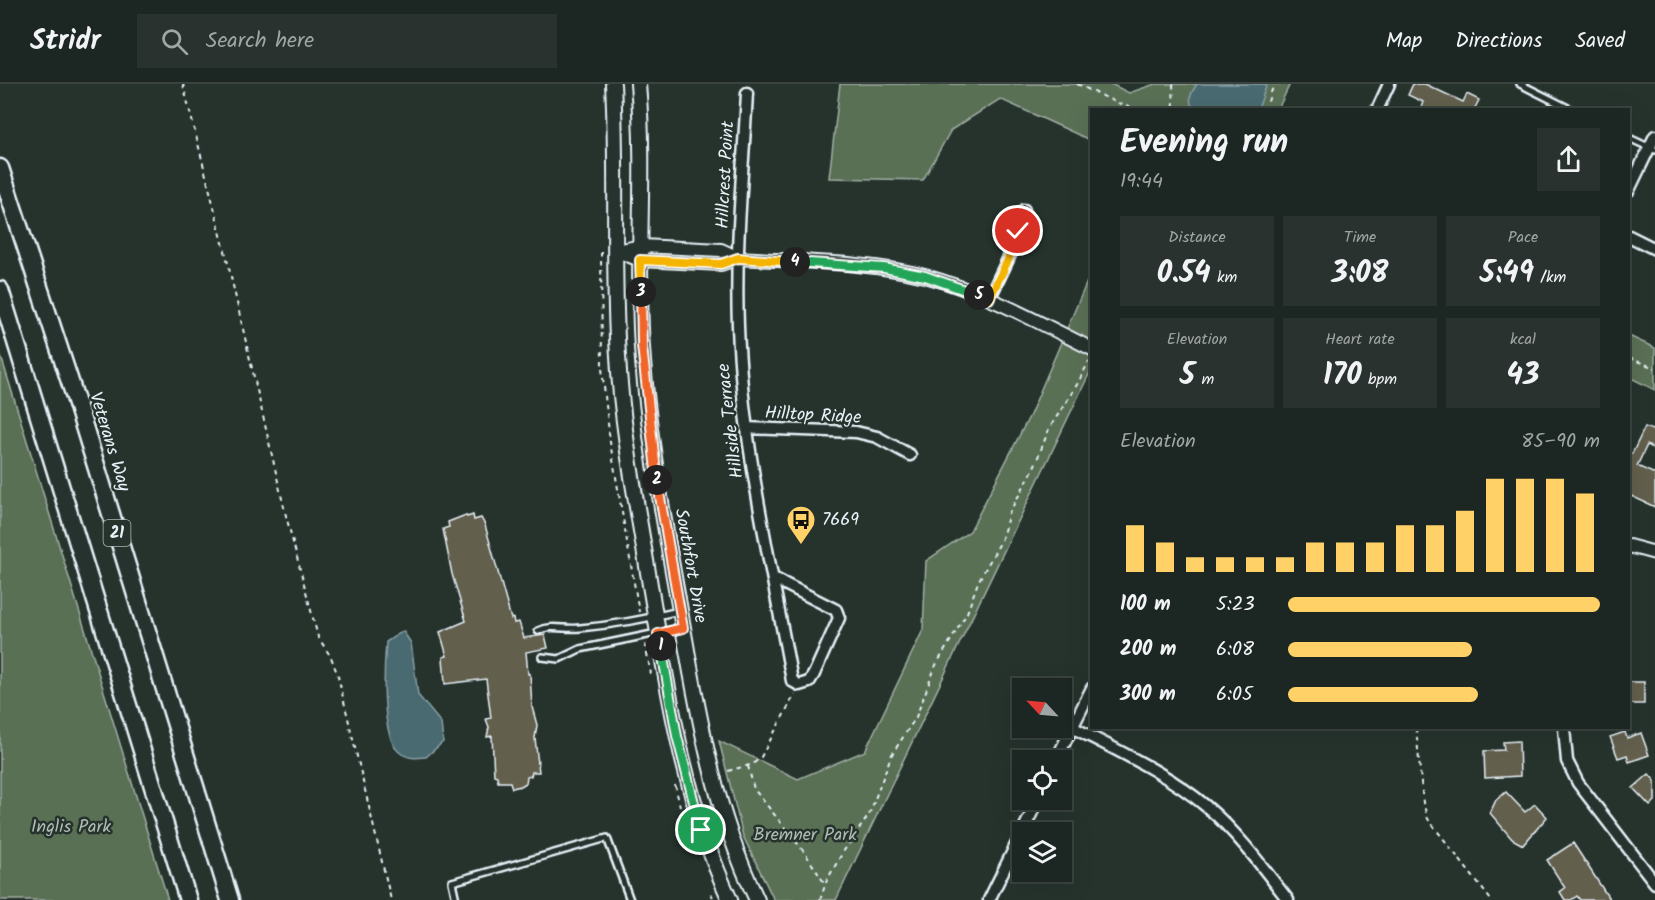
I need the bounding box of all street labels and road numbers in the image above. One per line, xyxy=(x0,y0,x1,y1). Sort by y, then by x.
street label: Hillcrest Point xyxy=(709,119,743,230)
street label: Hillside Terrace xyxy=(710,362,752,480)
street label: Veterans Way xyxy=(80,389,138,496)
street label: Hilltop Ridge xyxy=(764,399,862,433)
street label: Southfort Drive xyxy=(666,507,714,625)
road number: 21 xyxy=(104,520,130,546)

